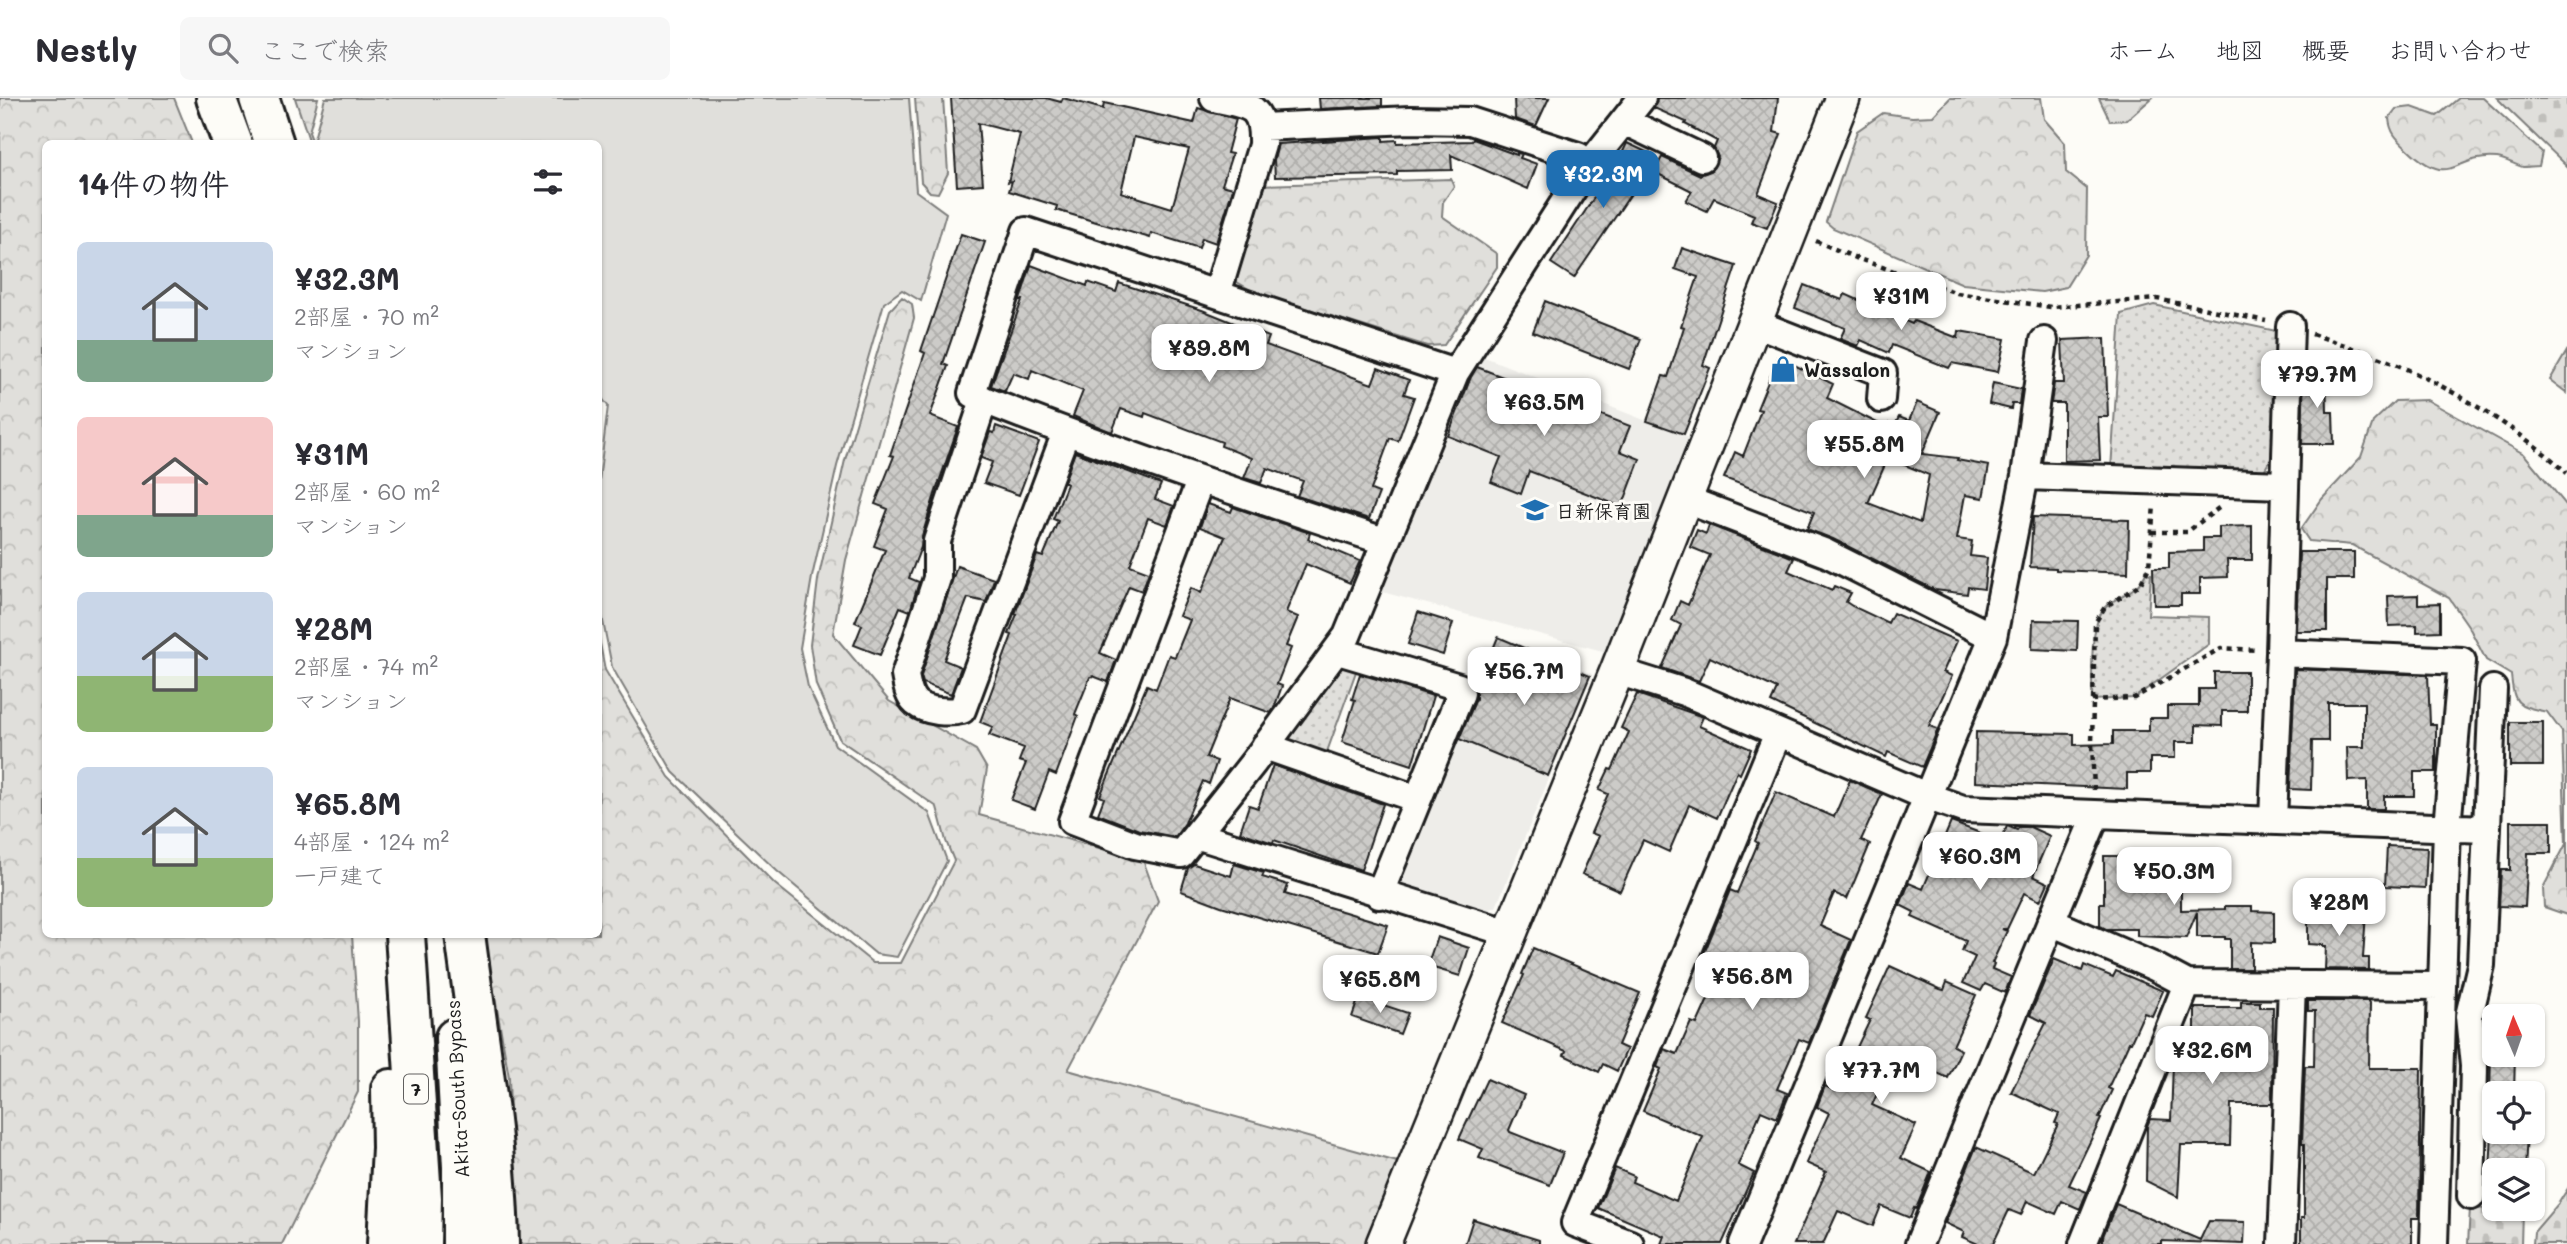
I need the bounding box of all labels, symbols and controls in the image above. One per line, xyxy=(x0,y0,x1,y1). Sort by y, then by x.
search box xyxy=(180,17,670,80)
text: Nestly xyxy=(35,27,138,70)
icon: search xyxy=(204,29,242,67)
text: ここで検索 xyxy=(260,33,390,67)
text: ホーム xyxy=(2107,34,2178,65)
text: 地図 xyxy=(2216,34,2264,65)
text: 概要 xyxy=(2302,34,2350,65)
text: お問い合わせ xyxy=(2388,34,2532,65)
pin: ¥32.3M xyxy=(1546,150,1660,210)
text: ¥32.3M xyxy=(1562,158,1644,188)
text: 14件の物件 xyxy=(77,163,229,203)
icon: filters xyxy=(529,163,567,201)
text: ¥32.3M xyxy=(294,258,400,298)
icon: home xyxy=(133,270,217,354)
pin: ¥31M xyxy=(1860,272,1942,332)
text: ¥31M xyxy=(1872,280,1930,310)
text: 2部屋 · 70 m² xyxy=(294,301,439,331)
pin: ¥89.8M xyxy=(1152,324,1266,384)
text: ¥89.8M xyxy=(1167,332,1251,362)
text: マンション xyxy=(294,335,408,365)
pin: ¥79.7M xyxy=(2260,350,2374,410)
shop icon: Wassalon xyxy=(1768,354,1798,384)
place label: Wassalon xyxy=(1804,357,1890,382)
text: ¥79.7M xyxy=(2277,358,2357,388)
pin: ¥63.5M xyxy=(1487,378,1601,438)
text: ¥63.5M xyxy=(1503,386,1585,416)
pin: ¥55.8M xyxy=(1807,420,1921,480)
text: ¥55.8M xyxy=(1823,428,1905,458)
text: ¥31M xyxy=(294,433,369,473)
icon: home xyxy=(133,445,217,529)
text: 2部屋 · 60 m² xyxy=(294,476,440,506)
school or university icon: 日新保育園 xyxy=(1520,495,1550,525)
place label: 日新保育園 xyxy=(1556,498,1651,523)
text: マンション xyxy=(294,510,408,540)
text: ¥28M xyxy=(294,608,373,648)
icon: home xyxy=(133,620,217,704)
pin: ¥56.7M xyxy=(1467,648,1581,707)
text: 2部屋 · 74 m² xyxy=(294,651,438,681)
text: ¥56.7M xyxy=(1484,655,1564,685)
text: マンション xyxy=(294,685,408,715)
text: ¥65.8M xyxy=(294,783,401,823)
icon: home xyxy=(133,795,217,879)
text: 4部屋 · 124 m² xyxy=(294,826,449,856)
pin: ¥60.3M xyxy=(1923,832,2037,892)
text: ¥60.3M xyxy=(1938,840,2022,870)
pin: ¥50.3M xyxy=(2117,848,2231,907)
text: ¥50.3M xyxy=(2133,855,2215,885)
text: 一戸建て xyxy=(294,860,386,890)
pin: ¥28M xyxy=(2298,878,2380,938)
text: ¥28M xyxy=(2309,886,2369,916)
pin: ¥56.8M xyxy=(1695,953,1809,1012)
pin: ¥65.8M xyxy=(1323,956,1437,1015)
text: ¥56.8M xyxy=(1711,960,1793,990)
text: ¥65.8M xyxy=(1339,963,1421,993)
street label: Akita-South Bypass xyxy=(440,999,474,1179)
north arrow xyxy=(2482,1004,2544,1068)
map controls xyxy=(2482,1004,2545,1221)
pin: ¥32.6M xyxy=(2155,1026,2269,1086)
text: ¥32.6M xyxy=(2171,1034,2253,1064)
pin: ¥77.7M xyxy=(1824,1046,1938,1106)
text: ¥77.7M xyxy=(1841,1054,1921,1084)
road number: 7 xyxy=(404,1074,428,1104)
button: locate xyxy=(2482,1081,2545,1144)
button: layers xyxy=(2482,1158,2545,1221)

